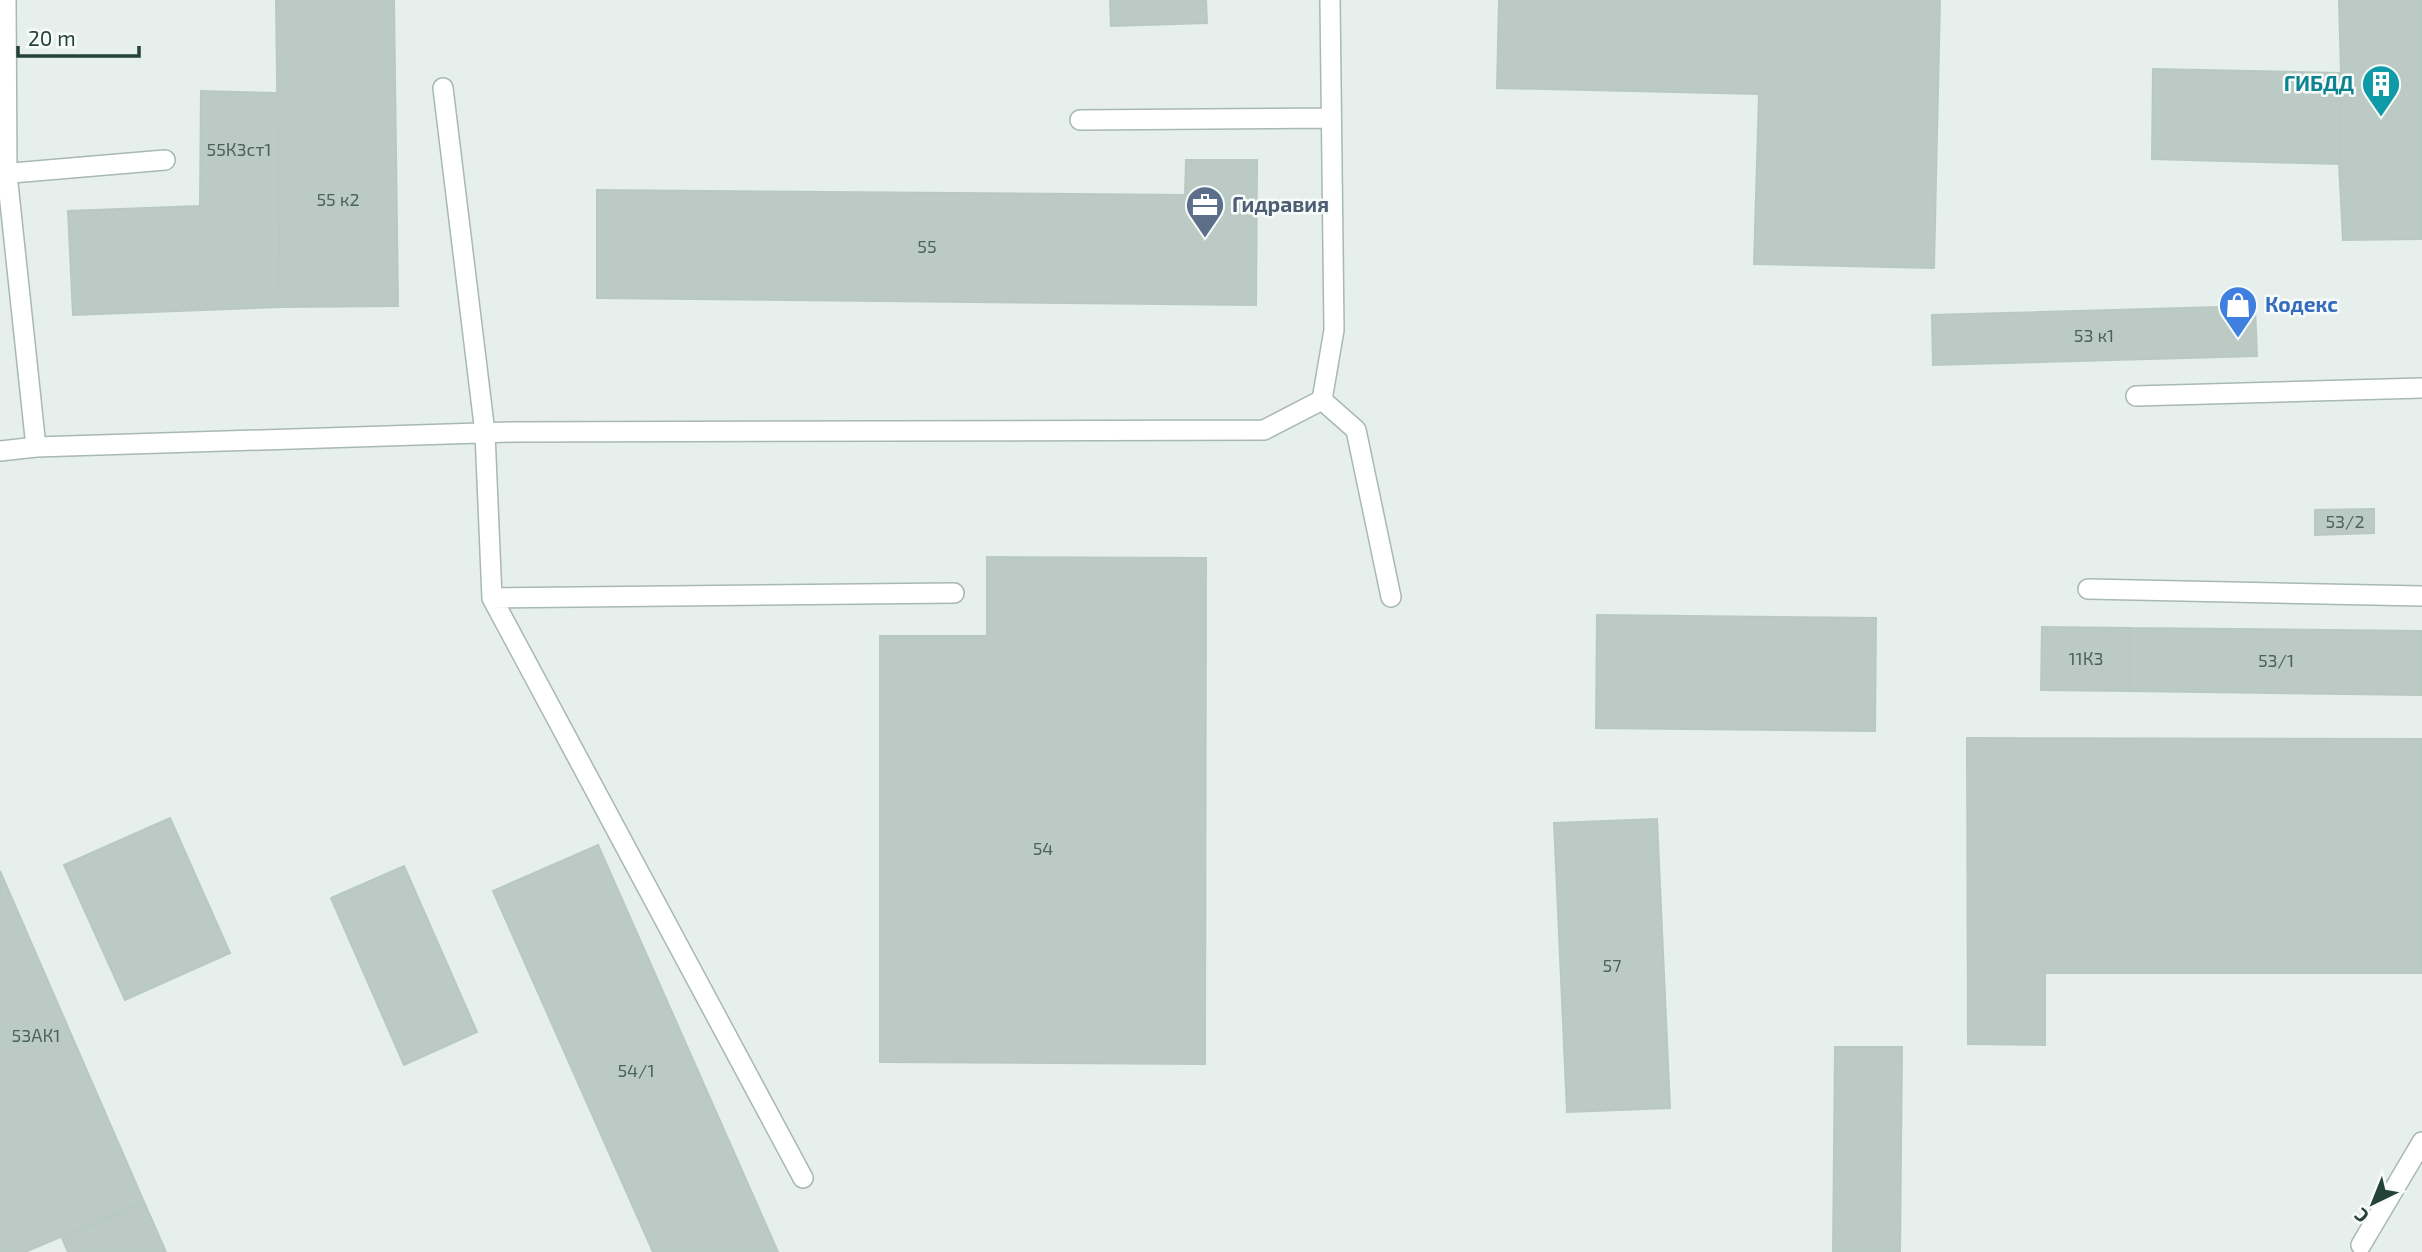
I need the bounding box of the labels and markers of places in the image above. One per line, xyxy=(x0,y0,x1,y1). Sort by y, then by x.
building icon: ГИБДД xyxy=(2360,63,2402,118)
place label: ГИБДД xyxy=(2284,70,2354,95)
office icon: Гидравия xyxy=(1184,184,1226,239)
place label: Гидравия xyxy=(1232,191,1329,216)
shop icon: Кодекс xyxy=(2217,284,2259,339)
place label: Кодекс xyxy=(2265,291,2338,316)

